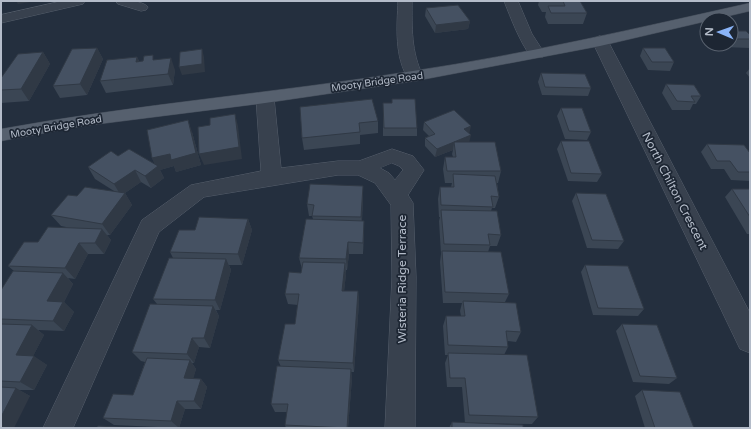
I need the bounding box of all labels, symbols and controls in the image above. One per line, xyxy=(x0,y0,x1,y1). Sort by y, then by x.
north arrow xyxy=(699,12,739,52)
text: N xyxy=(703,27,716,36)
street label: Mooty Bridge Road xyxy=(330,70,424,94)
street label: Mooty Bridge Road xyxy=(10,113,103,141)
street label: North Chilton Crescent xyxy=(639,130,711,253)
street label: Wisteria Ridge Terrace xyxy=(395,215,409,343)

